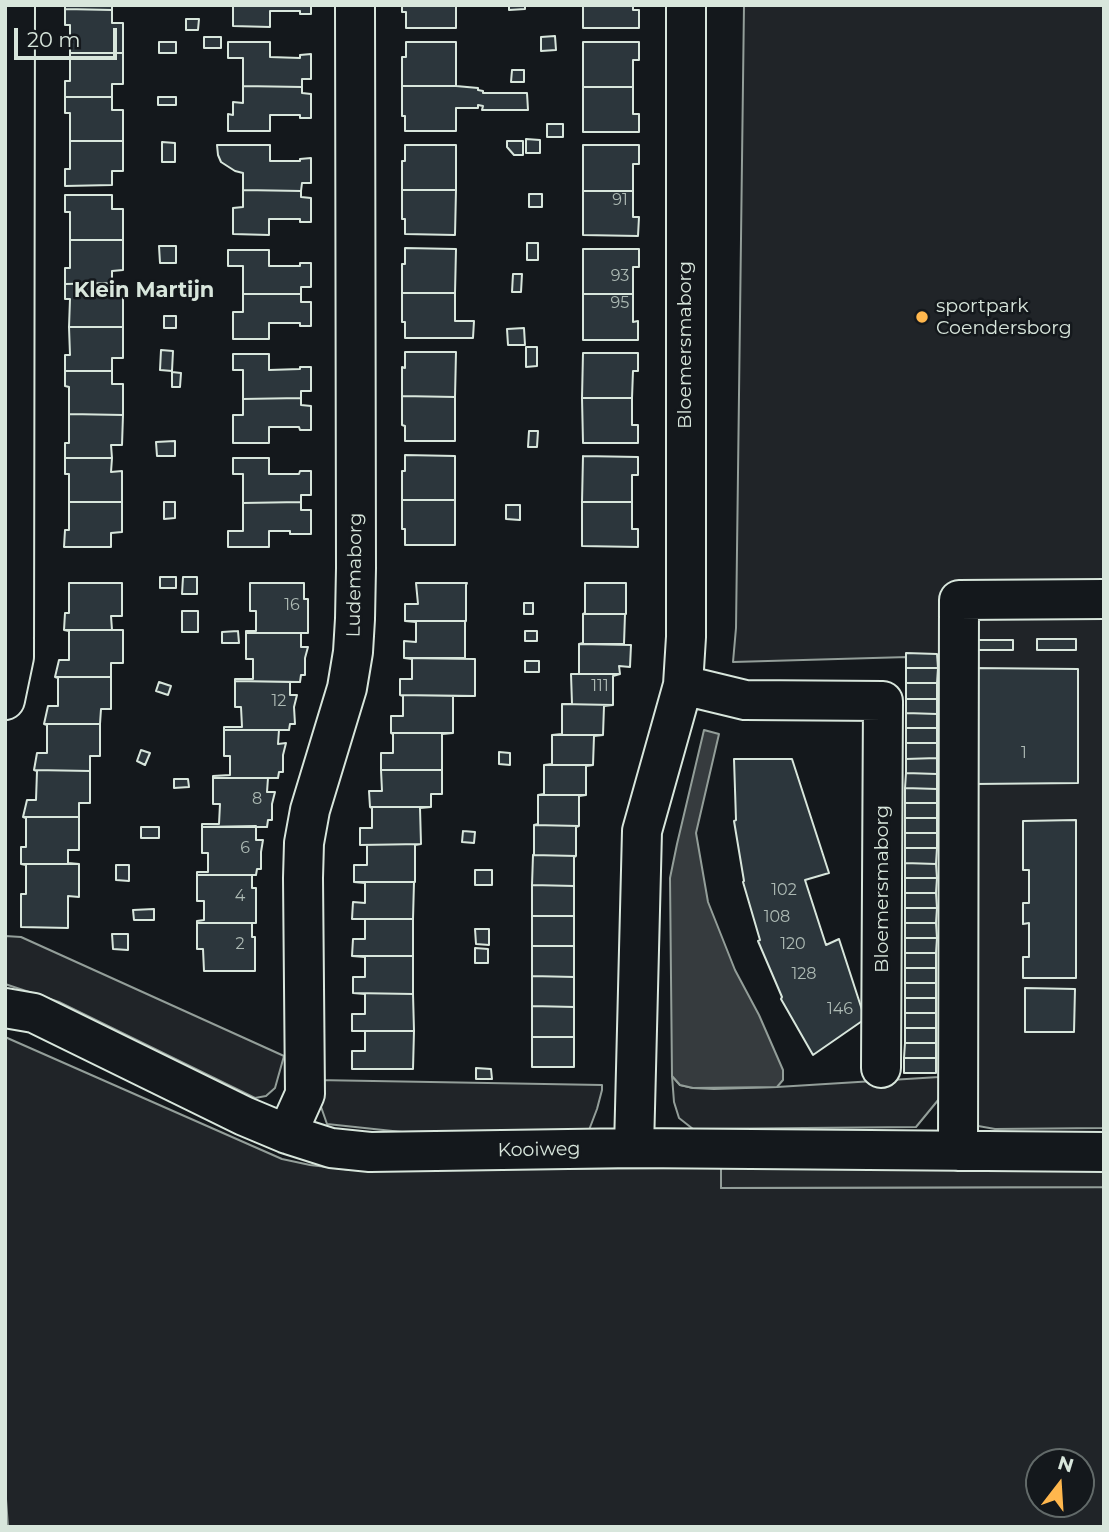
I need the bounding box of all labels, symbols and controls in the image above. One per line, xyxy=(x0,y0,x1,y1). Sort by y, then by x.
scale bar xyxy=(18,14,121,58)
text: 20 m xyxy=(27,27,81,52)
house number: 91 xyxy=(612,190,628,210)
street label: Bloemersmaborg xyxy=(674,261,696,429)
house number: 93 xyxy=(611,266,629,286)
district label: Klein Martijn xyxy=(74,278,214,304)
house number: 95 xyxy=(611,293,629,313)
place label: sportpark Coendersborg xyxy=(936,295,1072,339)
marker: sportpark Coendersborg xyxy=(914,309,930,325)
street label: Ludemaborg xyxy=(343,512,367,638)
house number: 16 xyxy=(284,595,300,615)
house number: 111 xyxy=(591,676,609,696)
house number: 12 xyxy=(272,691,286,711)
house number: 1 xyxy=(1021,743,1027,763)
house number: 8 xyxy=(252,789,262,809)
street label: Bloemersmaborg xyxy=(871,805,893,973)
house number: 6 xyxy=(240,838,250,858)
house number: 102 xyxy=(771,880,797,900)
house number: 4 xyxy=(235,886,245,906)
house number: 108 xyxy=(764,907,790,927)
house number: 2 xyxy=(235,934,245,954)
house number: 120 xyxy=(780,934,806,954)
house number: 128 xyxy=(791,964,817,984)
house number: 146 xyxy=(827,999,853,1019)
street label: Kooiweg xyxy=(497,1138,581,1162)
north arrow xyxy=(1025,1448,1095,1518)
text: N xyxy=(1055,1451,1076,1478)

